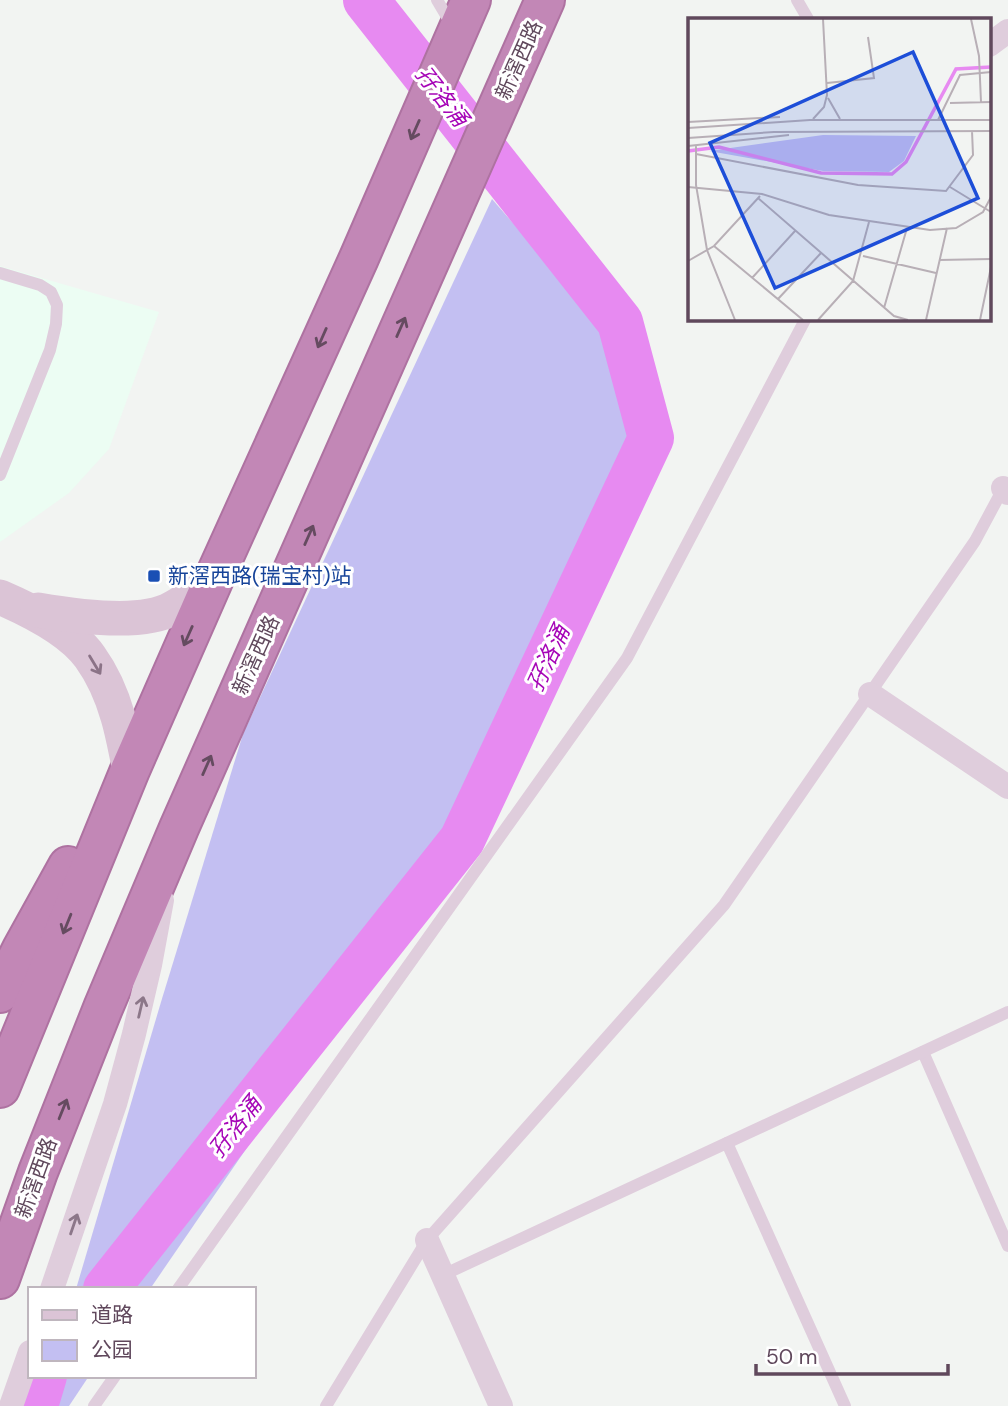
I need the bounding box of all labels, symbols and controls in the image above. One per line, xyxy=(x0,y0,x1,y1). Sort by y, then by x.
street label: 新滘西路 xyxy=(489,16,549,104)
inset map xyxy=(688,18,990,320)
water label: 孖洛涌 xyxy=(409,60,477,135)
one-way arrow xyxy=(407,119,420,140)
one-way arrow xyxy=(395,316,408,338)
one-way arrow xyxy=(315,327,328,348)
one-way arrow xyxy=(303,524,316,546)
place label: 新滘西路(瑞宝村)站 xyxy=(168,562,352,590)
marker: 新滘西路(瑞宝村)站 xyxy=(146,568,162,584)
street label: 新滘西路 xyxy=(226,611,286,699)
water label: 孖洛涌 xyxy=(520,618,577,696)
one-way arrow xyxy=(181,625,194,646)
one-way arrow xyxy=(88,655,102,675)
one-way arrow xyxy=(201,755,214,776)
one-way arrow xyxy=(59,913,72,934)
one-way arrow xyxy=(134,996,148,1019)
water label: 孖洛涌 xyxy=(202,1088,270,1163)
one-way arrow xyxy=(57,1098,70,1120)
street label: 新滘西路 xyxy=(8,1134,64,1222)
one-way arrow xyxy=(69,1214,81,1236)
legend xyxy=(28,1287,256,1378)
text: 道路 xyxy=(91,1301,133,1329)
scale bar xyxy=(756,1332,948,1376)
text: 公园 xyxy=(91,1336,133,1364)
text: 50 m xyxy=(766,1343,817,1371)

